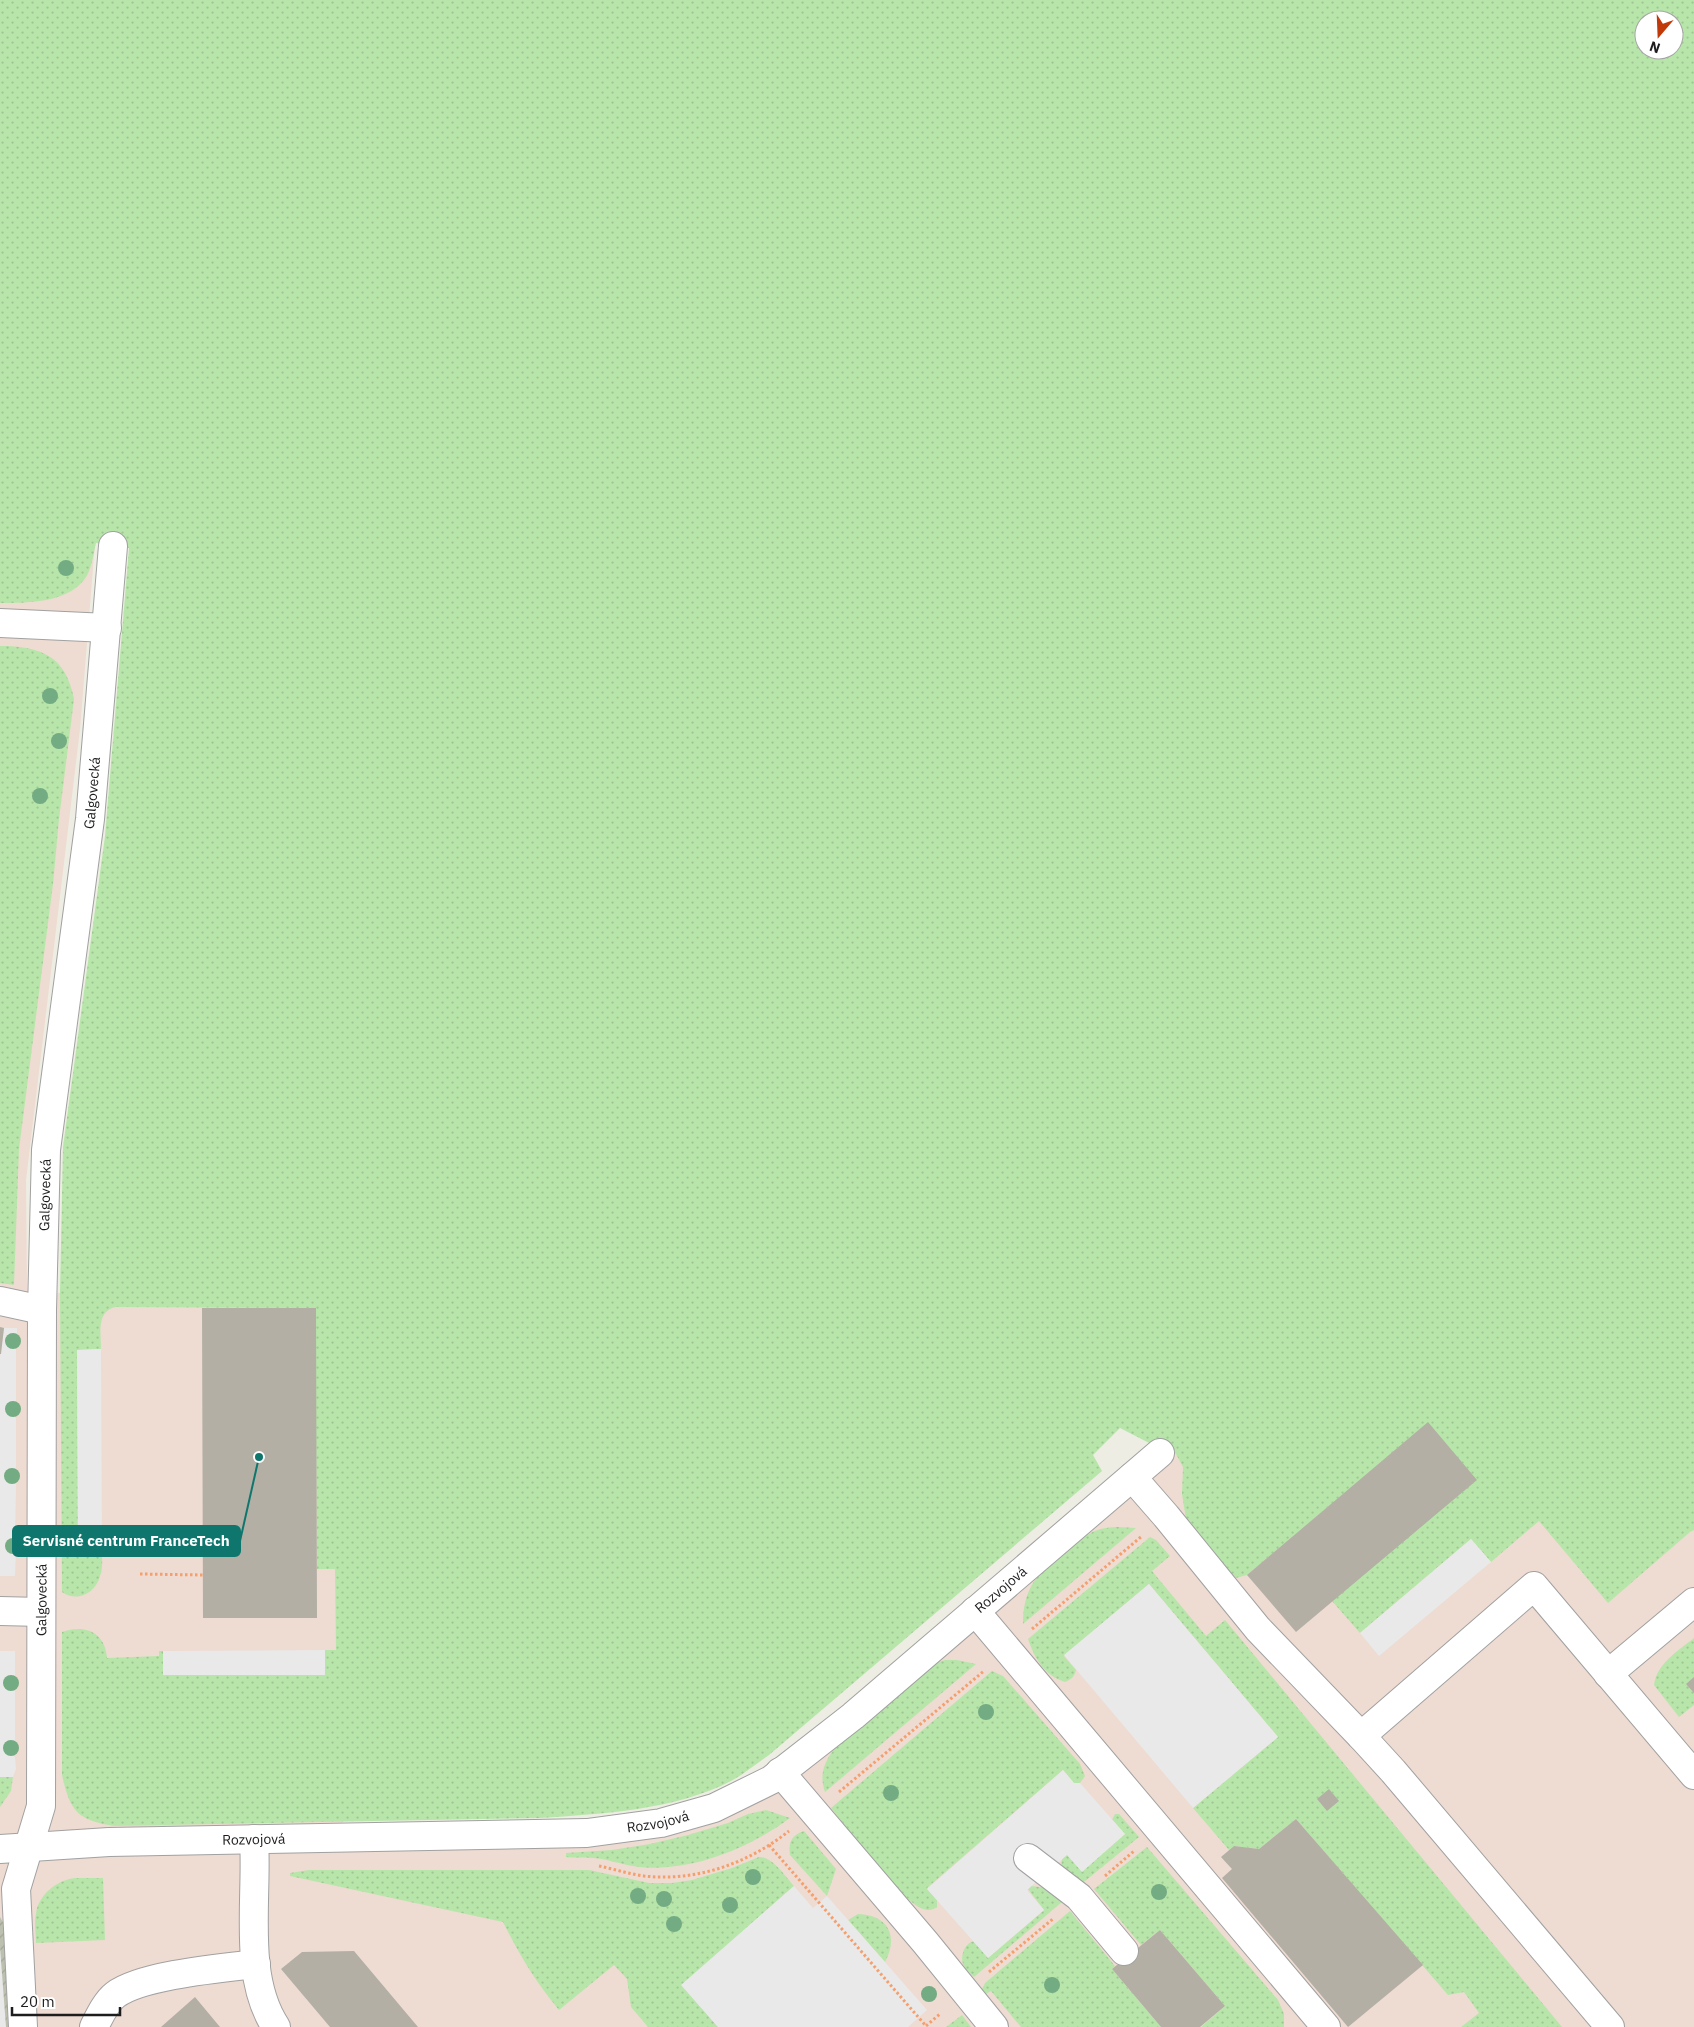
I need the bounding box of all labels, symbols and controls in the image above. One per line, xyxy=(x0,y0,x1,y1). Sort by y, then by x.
north arrow xyxy=(1634,10,1684,60)
text: N xyxy=(1647,37,1662,57)
street label: Galgovecká xyxy=(80,756,104,830)
street label: Galgovecká xyxy=(35,1158,55,1231)
callout: Servisné centrum FranceTech xyxy=(13,1526,240,1556)
text: Servisné centrum FranceTech xyxy=(22,1531,230,1550)
street label: Rozvojová xyxy=(971,1562,1031,1617)
street label: Galgovecká xyxy=(32,1563,50,1636)
street label: Rozvojová xyxy=(626,1806,691,1837)
street label: Rozvojová xyxy=(222,1830,286,1849)
scale bar xyxy=(12,1984,120,2016)
text: 20 m xyxy=(20,1992,55,2011)

